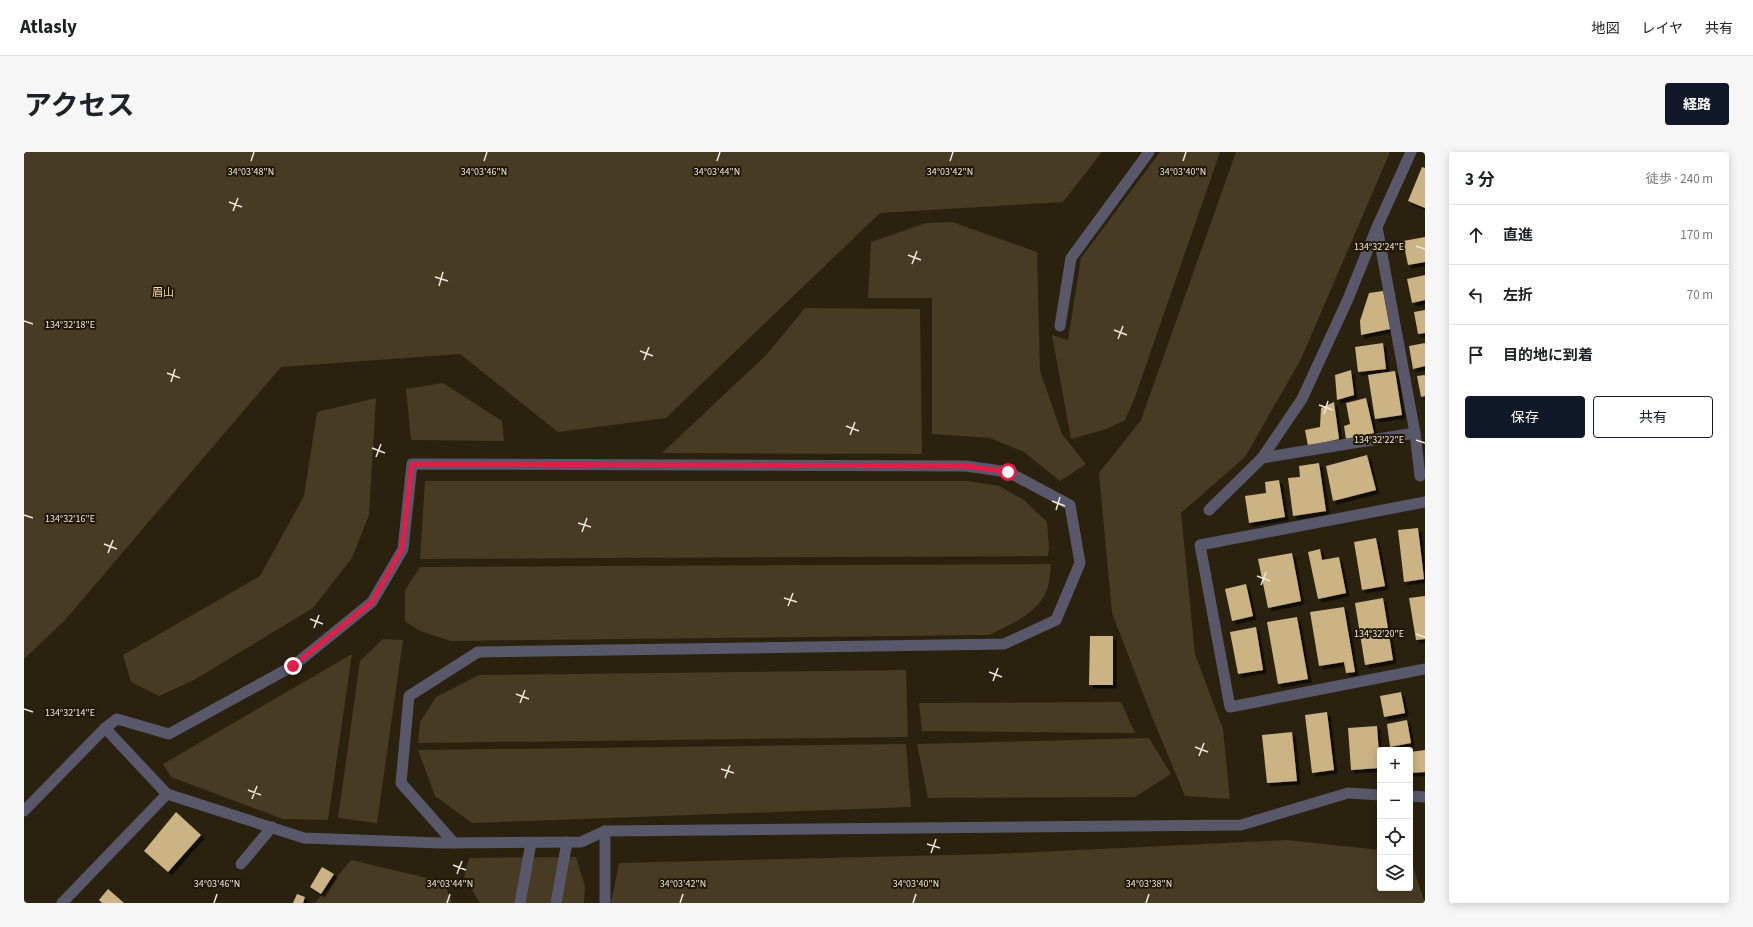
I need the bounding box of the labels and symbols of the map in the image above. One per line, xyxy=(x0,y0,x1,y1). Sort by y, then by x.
text: 34°03'48"N xyxy=(228,165,274,179)
text: 34°03'46"N xyxy=(461,165,507,179)
text: 34°03'44"N xyxy=(694,165,740,179)
text: 34°03'42"N xyxy=(927,165,973,179)
text: 34°03'40"N xyxy=(1160,165,1206,179)
text: 134°32'24"E xyxy=(1354,240,1404,254)
park label: 眉山 xyxy=(152,285,174,300)
text: 134°32'18"E xyxy=(45,318,95,332)
text: 134°32'22"E xyxy=(1354,433,1404,447)
route start xyxy=(999,463,1017,481)
text: 134°32'16"E xyxy=(45,512,95,526)
text: 134°32'20"E xyxy=(1354,627,1404,641)
route end xyxy=(284,657,302,675)
text: 134°32'14"E xyxy=(45,706,95,720)
text: 34°03'46"N xyxy=(194,877,240,891)
text: 34°03'44"N xyxy=(427,877,473,891)
text: 34°03'42"N xyxy=(660,877,706,891)
text: 34°03'40"N xyxy=(893,877,939,891)
text: 34°03'38"N xyxy=(1126,877,1172,891)

